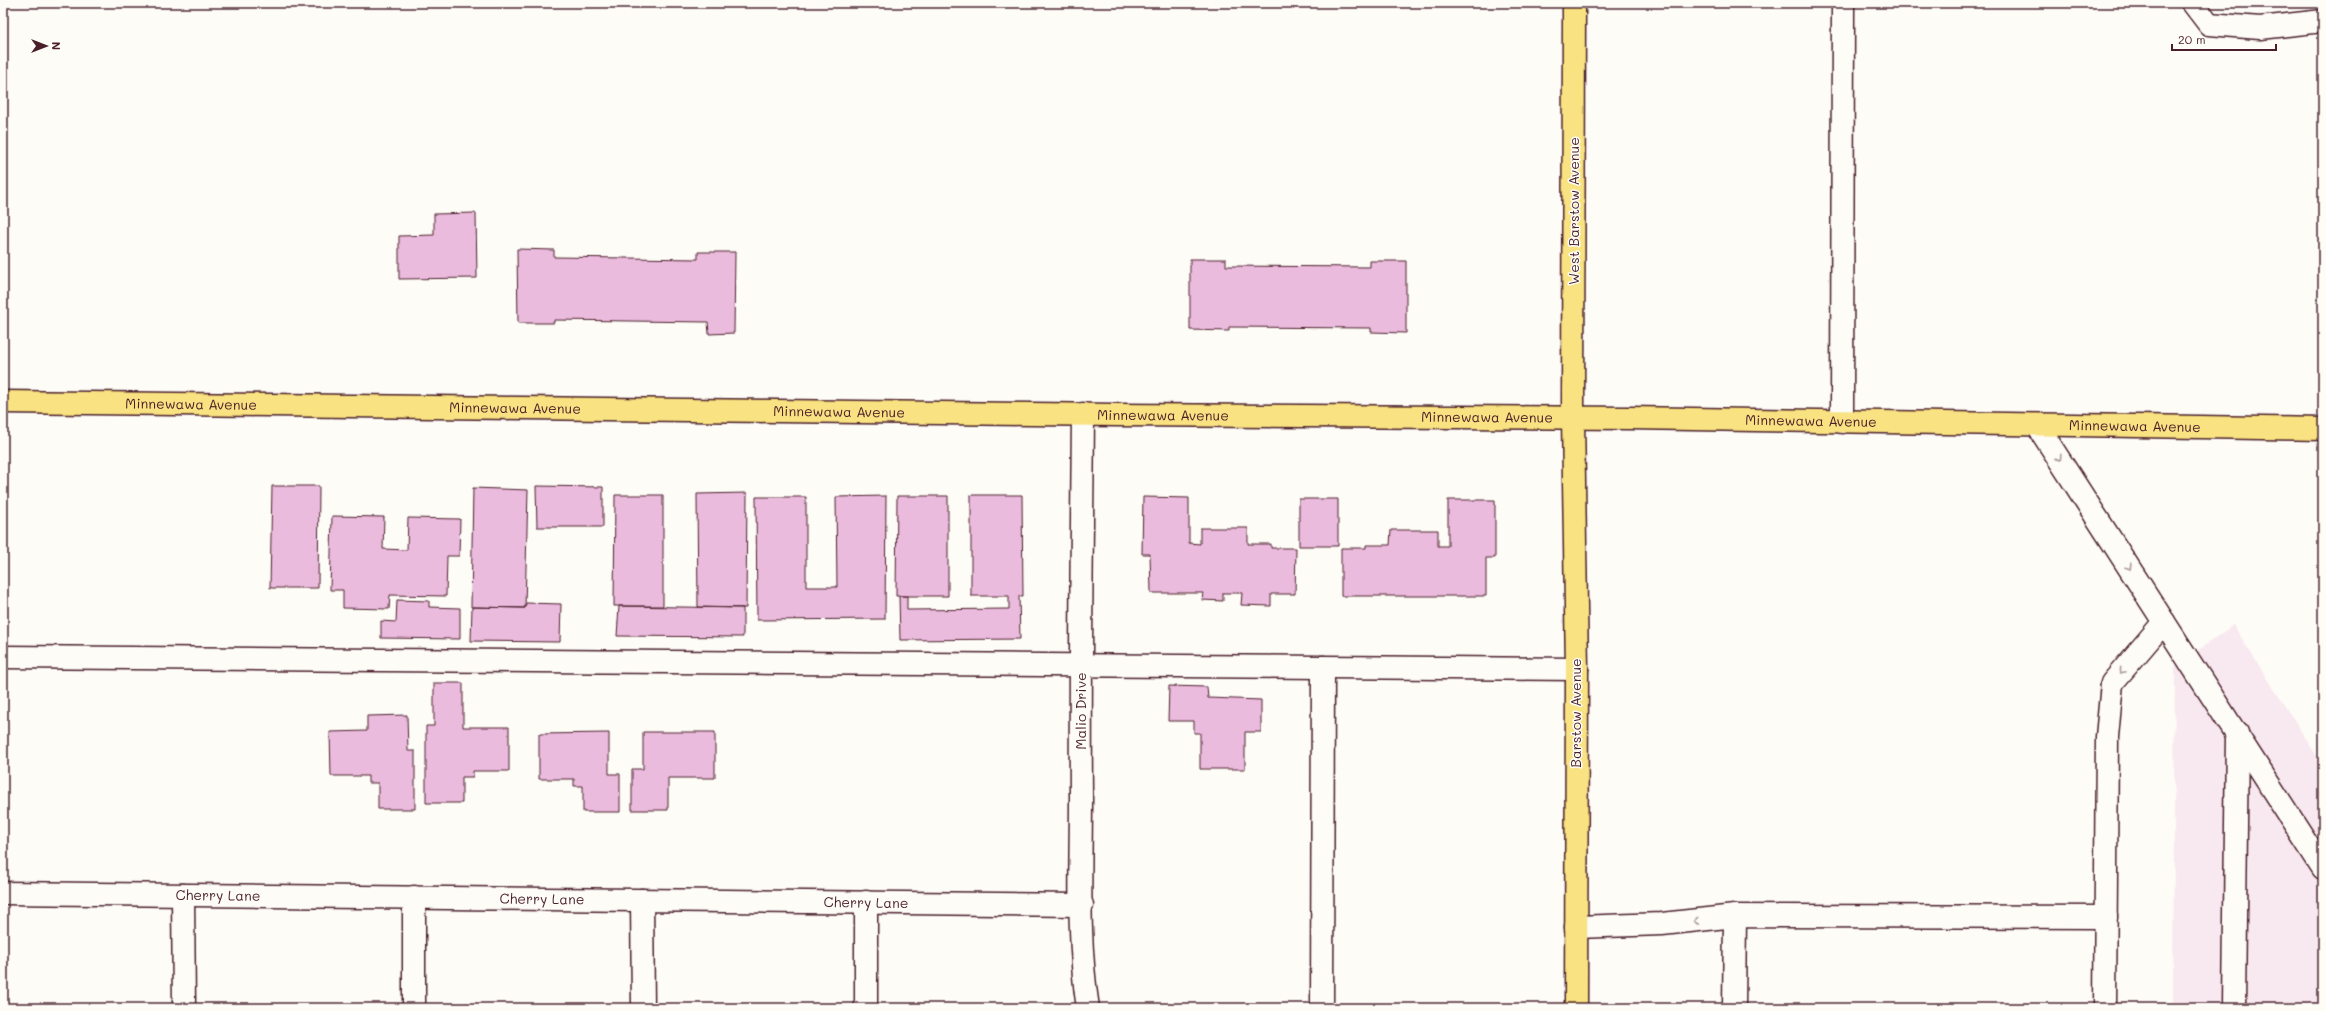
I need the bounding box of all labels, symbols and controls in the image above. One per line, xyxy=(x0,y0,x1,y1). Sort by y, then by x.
north arrow xyxy=(26,26,66,66)
scale bar xyxy=(2172,26,2276,52)
text: 20 m xyxy=(2178,31,2206,47)
text: N xyxy=(49,42,64,50)
street label: West Barstow Avenue xyxy=(1564,137,1583,285)
street label: Minnewawa Avenue xyxy=(125,393,257,414)
street label: Minnewawa Avenue xyxy=(449,397,581,418)
street label: Minnewawa Avenue xyxy=(773,401,905,422)
street label: Minnewawa Avenue xyxy=(1097,405,1229,425)
street label: Minnewawa Avenue xyxy=(1421,407,1553,427)
street label: Minnewawa Avenue xyxy=(1745,410,1877,431)
street label: Minnewawa Avenue xyxy=(2069,415,2201,436)
one-way arrow xyxy=(2054,454,2061,461)
one-way arrow xyxy=(2124,563,2132,570)
street label: Barstow Avenue xyxy=(1566,658,1585,768)
one-way arrow xyxy=(2120,666,2127,674)
street label: Malio Drive xyxy=(1071,672,1090,750)
street label: Cherry Lane xyxy=(175,885,261,905)
street label: Cherry Lane xyxy=(499,889,585,908)
street label: Cherry Lane xyxy=(823,892,909,912)
one-way arrow xyxy=(1693,916,1699,925)

